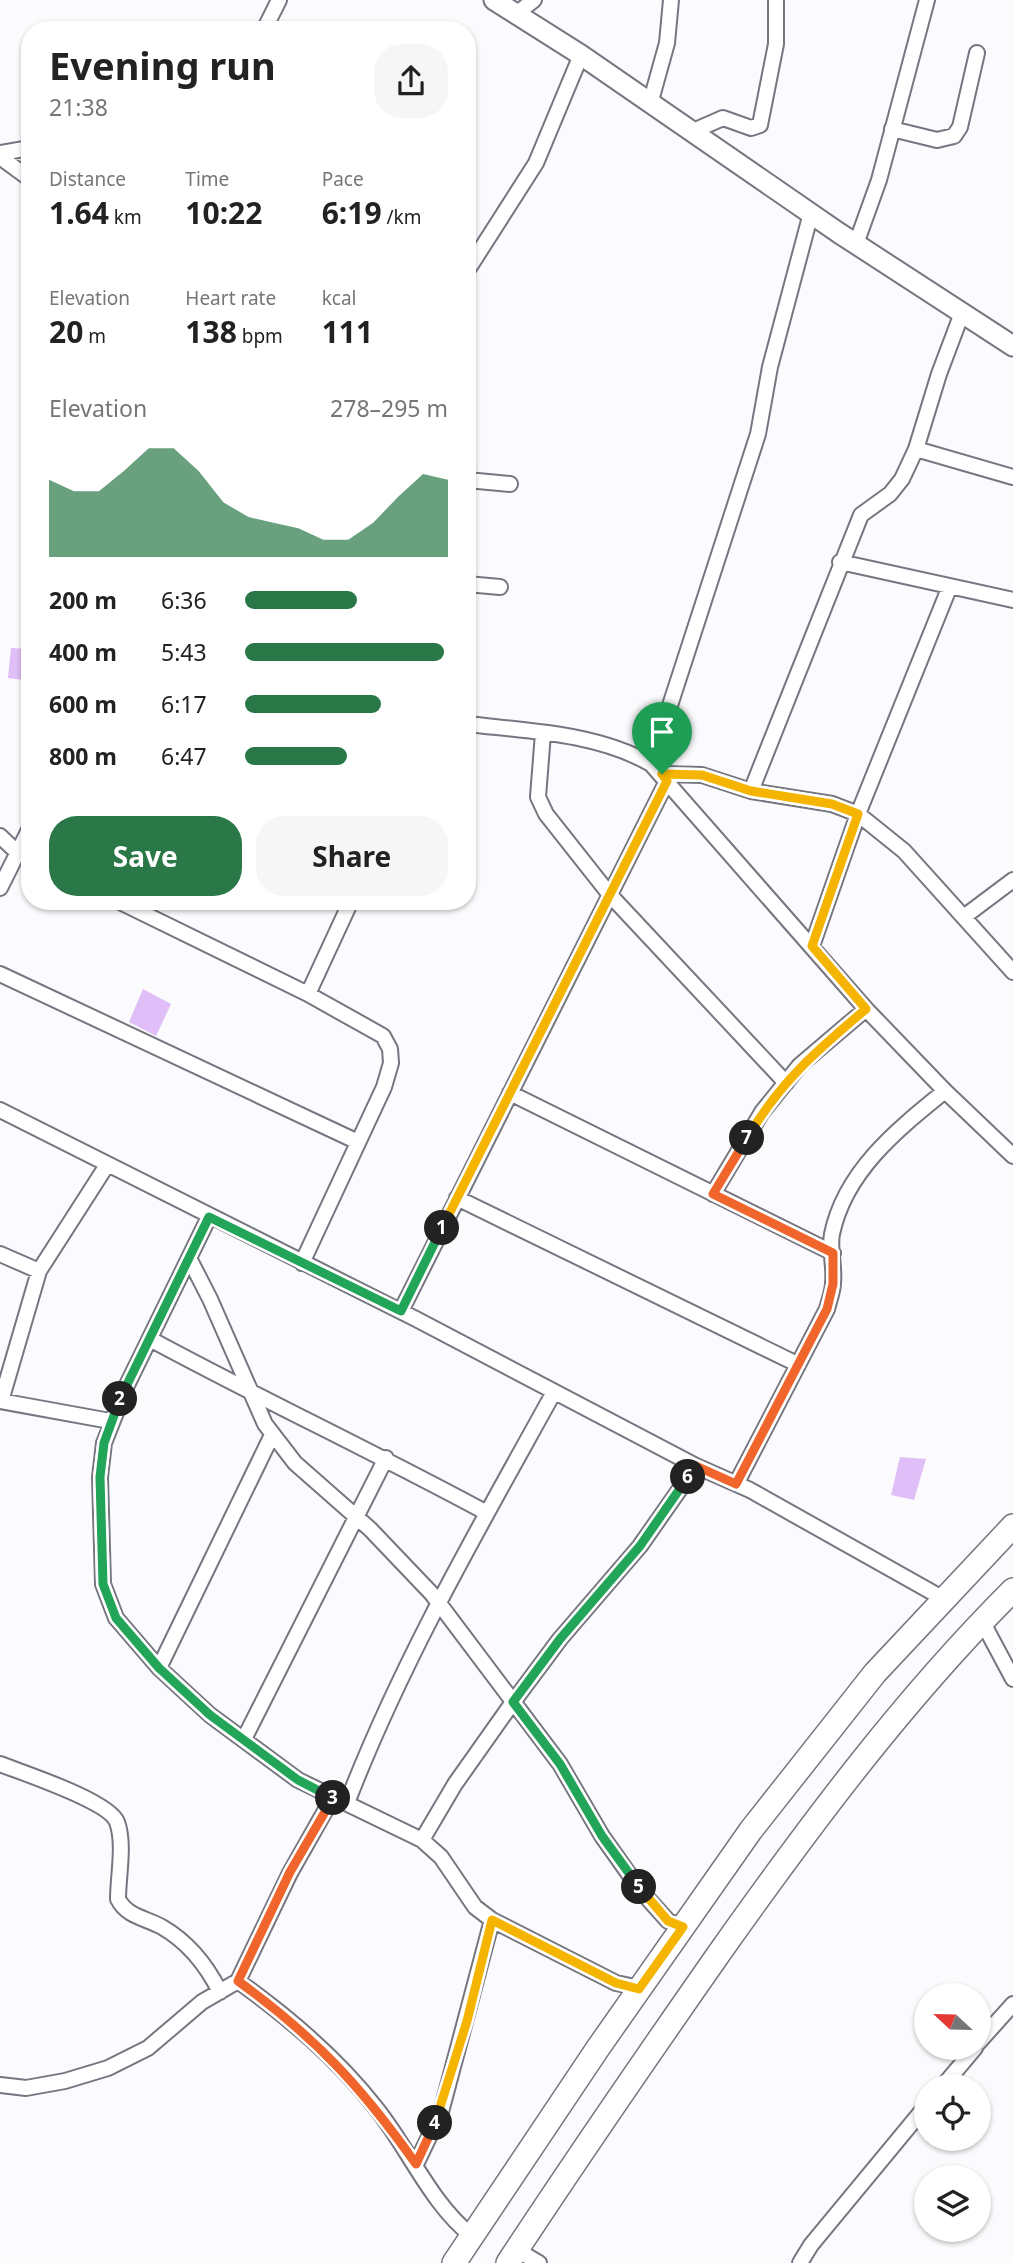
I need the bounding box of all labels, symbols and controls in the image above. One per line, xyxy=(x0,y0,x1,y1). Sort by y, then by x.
text: Evening run xyxy=(49,39,276,91)
button: share xyxy=(374,44,448,118)
text: 21:38 xyxy=(49,91,108,123)
text: Distance xyxy=(49,166,126,192)
text: Time xyxy=(185,166,229,192)
text: Pace xyxy=(322,166,364,192)
text: 1.64 xyxy=(49,192,109,233)
text: 10:22 xyxy=(185,192,262,233)
text: 6:19 xyxy=(322,192,382,233)
text: km xyxy=(109,204,142,230)
text: /km xyxy=(382,204,422,230)
text: Elevation xyxy=(49,285,130,311)
text: Heart rate xyxy=(185,285,276,311)
text: kcal xyxy=(322,285,356,311)
text: 20 xyxy=(49,311,83,352)
text: 138 xyxy=(185,311,237,352)
text: 111 xyxy=(322,311,373,352)
text: m xyxy=(83,323,106,349)
text: bpm xyxy=(237,323,283,349)
text: Elevation xyxy=(49,392,147,424)
text: 278–295 m xyxy=(330,392,448,424)
text: 200 m xyxy=(49,584,117,616)
text: 6:36 xyxy=(161,584,207,616)
text: 400 m xyxy=(49,636,117,668)
text: 5:43 xyxy=(161,636,207,668)
text: 600 m xyxy=(49,688,117,720)
text: 6:17 xyxy=(161,688,207,720)
pin xyxy=(632,702,692,774)
icon: arrive xyxy=(643,713,681,751)
text: 800 m xyxy=(49,740,117,772)
text: 6:47 xyxy=(161,740,207,772)
button: Save xyxy=(49,816,242,896)
button: Share xyxy=(256,816,448,896)
pin: 7 xyxy=(730,1120,764,1156)
text: 7 xyxy=(741,1124,752,1150)
pin: 1 xyxy=(424,1210,460,1246)
text: 1 xyxy=(436,1214,447,1240)
pin: 2 xyxy=(102,1382,138,1416)
text: 2 xyxy=(114,1385,125,1411)
pin: 6 xyxy=(670,1460,706,1494)
text: 6 xyxy=(682,1463,693,1489)
pin: 3 xyxy=(316,1780,350,1815)
text: 3 xyxy=(327,1784,338,1810)
pin: 5 xyxy=(622,1870,656,1904)
text: 5 xyxy=(633,1873,644,1899)
north arrow xyxy=(914,1983,990,2060)
map controls xyxy=(914,1983,991,2242)
button: locate xyxy=(914,2074,991,2151)
pin: 4 xyxy=(418,2106,452,2140)
text: 4 xyxy=(429,2109,440,2135)
button: layers xyxy=(914,2165,991,2242)

